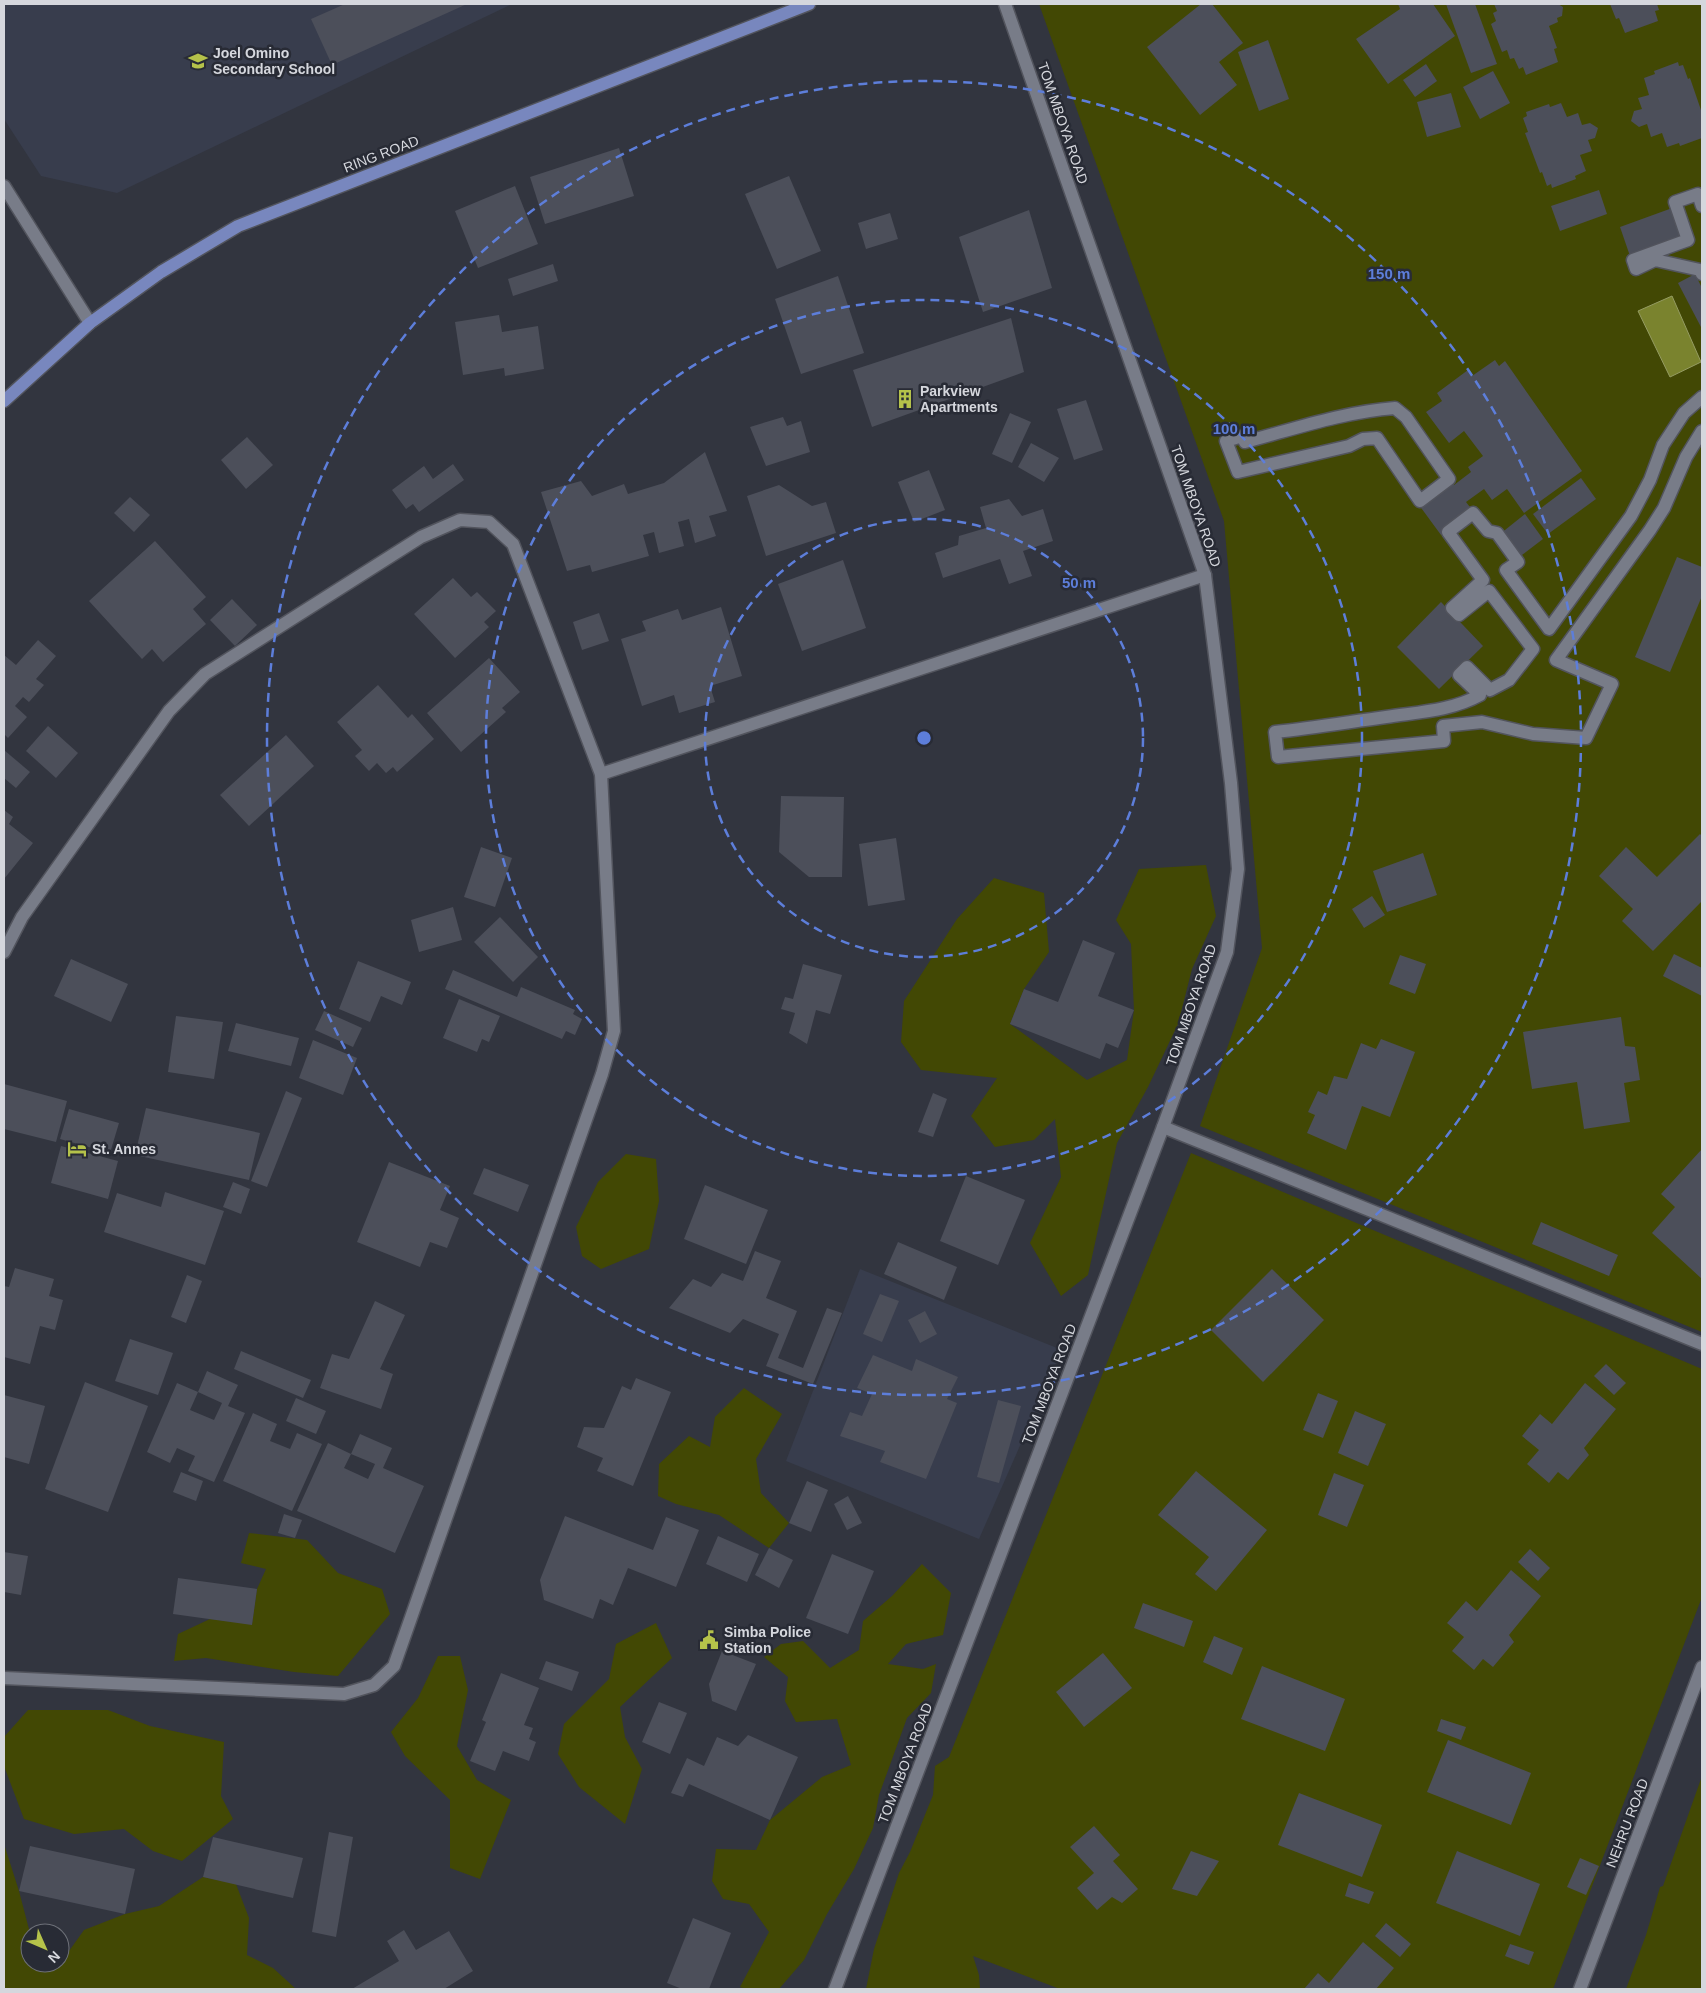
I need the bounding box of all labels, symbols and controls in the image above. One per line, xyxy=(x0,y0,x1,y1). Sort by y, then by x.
place label: Joel Omino Secondary School xyxy=(213,45,335,77)
school or university icon: Joel Omino Secondary School xyxy=(187,50,209,72)
street label: TOM MBOYA ROAD xyxy=(1035,60,1091,186)
street label: RING ROAD xyxy=(341,132,421,176)
text: 150 m xyxy=(1368,265,1410,282)
place label: Parkview Apartments xyxy=(920,383,998,415)
building icon: Parkview Apartments xyxy=(894,388,916,410)
text: 100 m xyxy=(1213,420,1255,437)
street label: TOM MBOYA ROAD xyxy=(1168,443,1224,569)
text: 50 m xyxy=(1062,574,1096,591)
centre of rings xyxy=(915,729,933,747)
street label: TOM MBOYA ROAD xyxy=(1163,942,1219,1068)
hotel icon: St. Annes xyxy=(66,1138,88,1160)
place label: St. Annes xyxy=(92,1141,156,1157)
street label: TOM MBOYA ROAD xyxy=(1019,1321,1079,1447)
place label: Simba Police Station xyxy=(724,1624,811,1656)
public building icon: Simba Police Station xyxy=(698,1629,720,1651)
street label: TOM MBOYA ROAD xyxy=(875,1700,935,1826)
street label: NEHRU ROAD xyxy=(1603,1776,1651,1870)
north arrow xyxy=(20,1923,70,1973)
text: N xyxy=(45,1948,63,1966)

